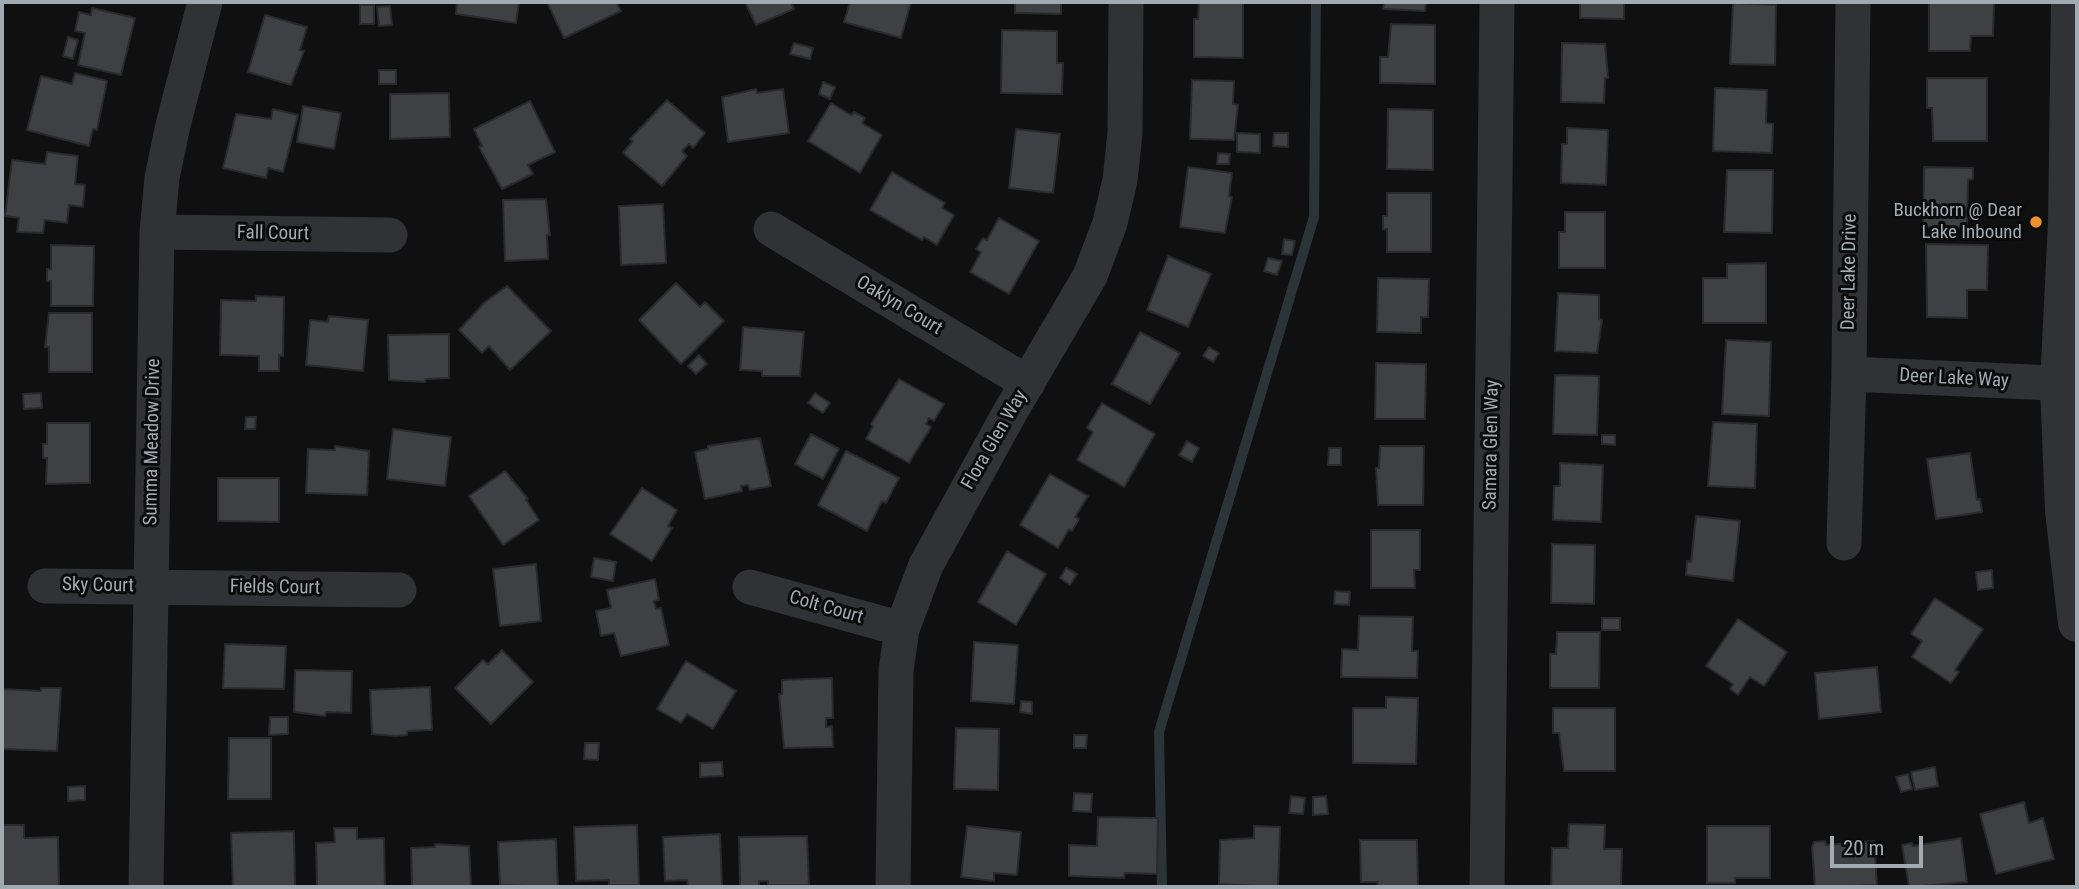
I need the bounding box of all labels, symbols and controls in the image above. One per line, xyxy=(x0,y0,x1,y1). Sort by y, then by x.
place label: Buckhorn @ Dear Lake Inbound xyxy=(1893,200,2022,244)
street label: Deer Lake Drive xyxy=(1838,214,1862,330)
marker: Buckhorn @ Dear Lake Inbound xyxy=(2028,214,2044,230)
street label: Fall Court xyxy=(237,222,309,246)
street label: Oaklyn Court xyxy=(852,271,946,341)
street label: Summa Meadow Drive xyxy=(140,358,166,526)
street label: Deer Lake Way xyxy=(1899,365,2009,393)
street label: Samara Glen Way xyxy=(1479,380,1505,510)
street label: Flora Glen Way xyxy=(957,386,1033,494)
street label: Sky Court xyxy=(62,574,134,598)
street label: Fields Court xyxy=(230,576,320,600)
street label: Colt Court xyxy=(786,587,866,629)
scale bar xyxy=(1834,822,1927,866)
text: 20 m xyxy=(1843,836,1884,860)

